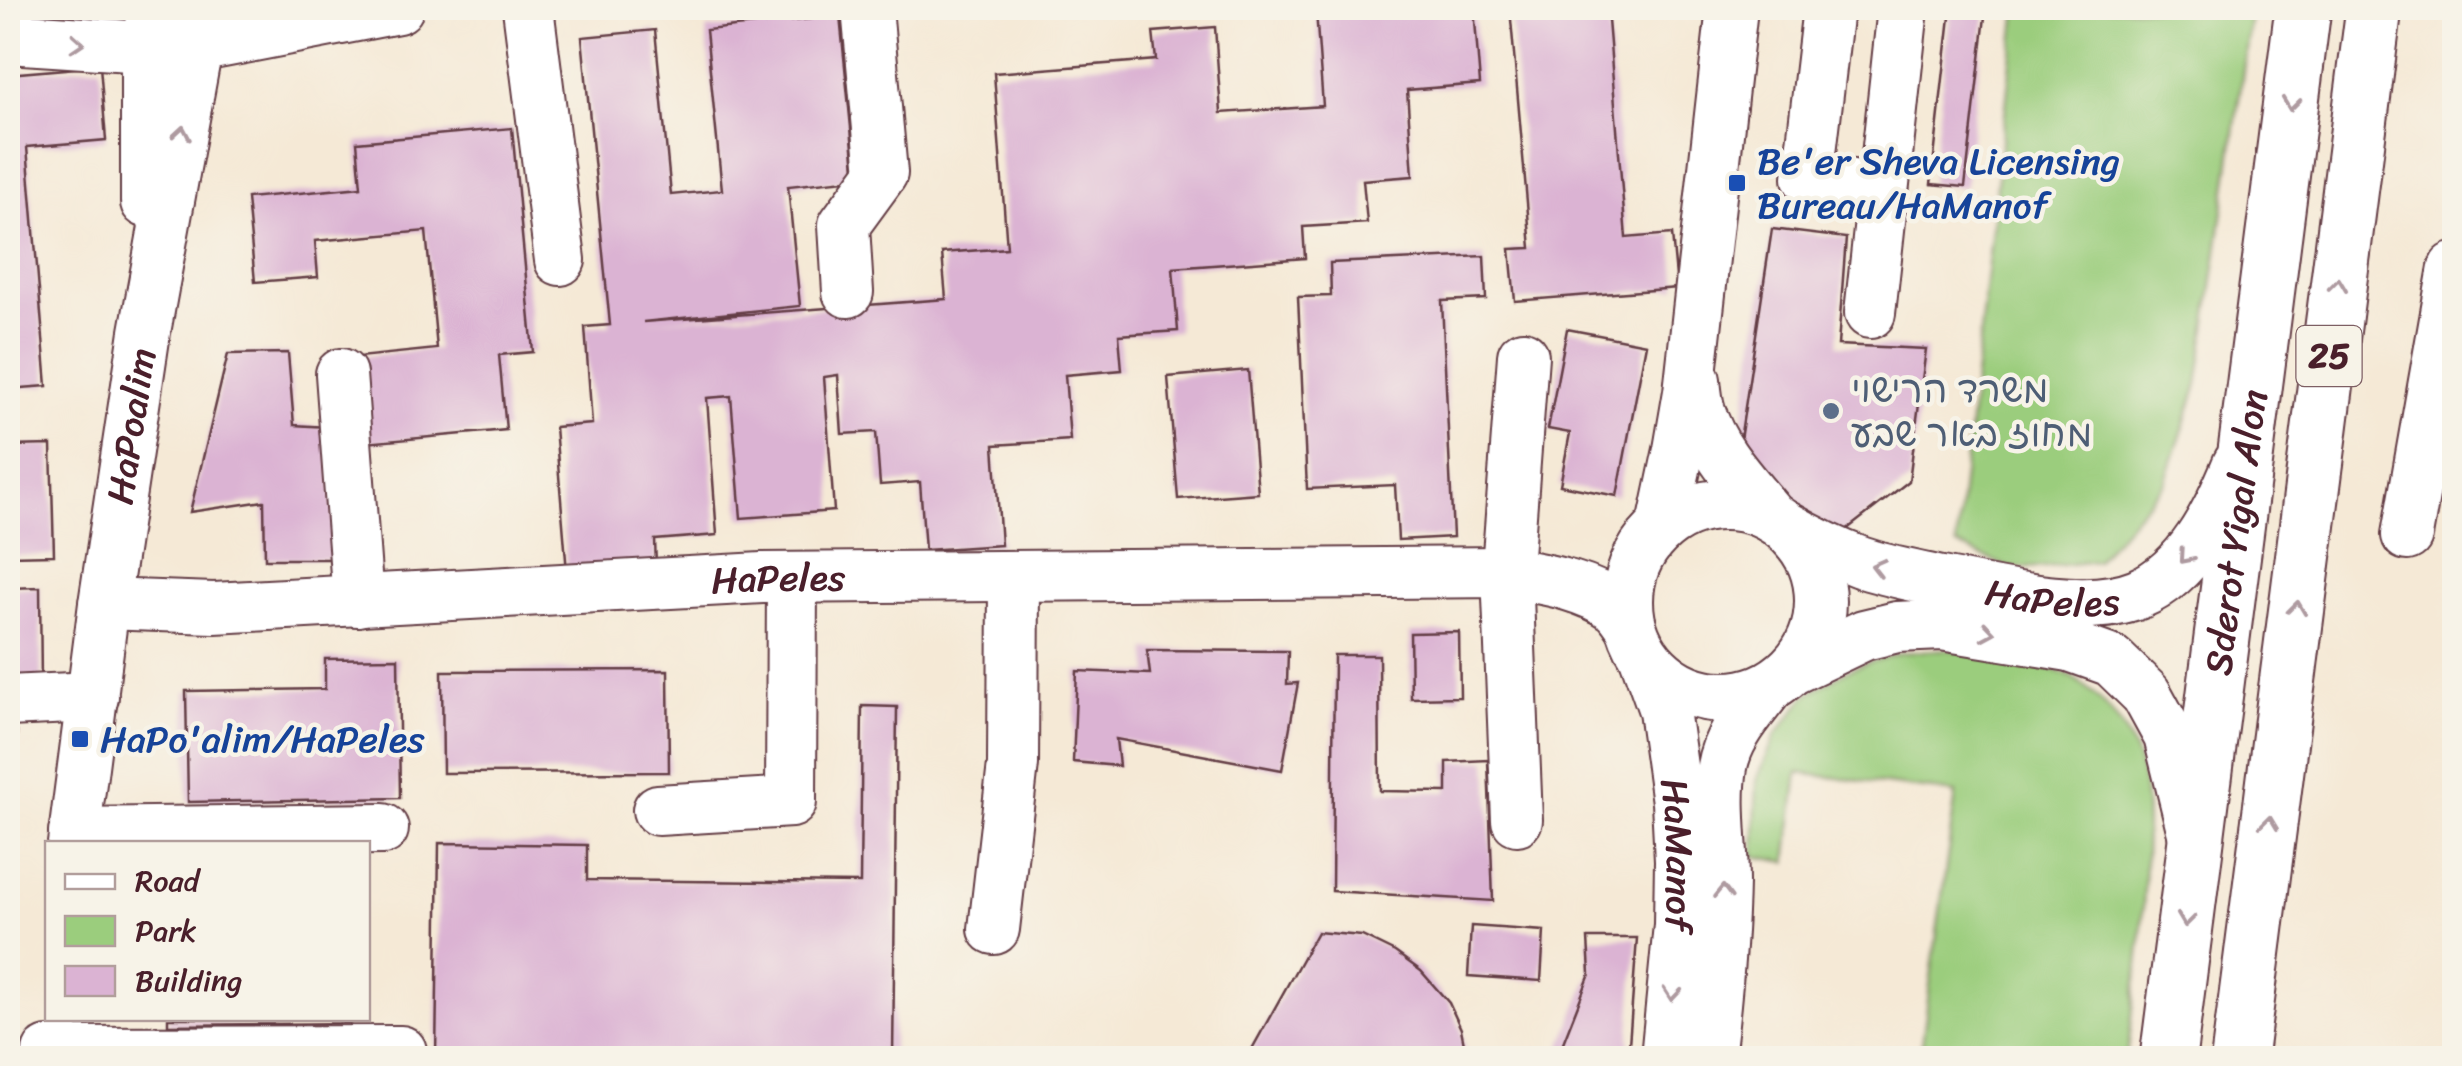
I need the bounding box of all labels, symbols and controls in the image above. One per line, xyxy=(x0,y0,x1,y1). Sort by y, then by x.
one-way arrow xyxy=(69,31,85,53)
one-way arrow xyxy=(2281,97,2302,113)
one-way arrow xyxy=(171,124,192,141)
place label: Be'er Sheva Licensing Bureau/HaManof xyxy=(1757,128,2120,239)
marker: Be'er Sheva Licensing Bureau/HaManof xyxy=(1726,172,1748,194)
one-way arrow xyxy=(2327,277,2348,294)
road number: 25 xyxy=(2296,326,2362,386)
street label: HaPoalim xyxy=(86,343,176,509)
place label: משרד הרישוי מחוז באר שבע xyxy=(1851,356,2093,467)
street label: Sderot Yigal Alon xyxy=(2184,385,2287,679)
marker: משרד הרישוי מחוז באר שבע xyxy=(1820,400,1842,422)
street label: HaPeles xyxy=(709,544,846,614)
one-way arrow xyxy=(2178,545,2196,564)
one-way arrow xyxy=(1870,557,1887,578)
street label: HaPeles xyxy=(1980,558,2125,637)
one-way arrow xyxy=(2286,599,2307,615)
one-way arrow xyxy=(1980,621,1997,642)
place label: HaPo'alim/HaPeles xyxy=(100,706,425,773)
marker: HaPo'alim/HaPeles xyxy=(69,728,91,750)
street label: HaManof xyxy=(1640,774,1714,936)
one-way arrow xyxy=(2258,815,2279,831)
legend xyxy=(45,841,370,1021)
text: Road xyxy=(135,854,202,908)
one-way arrow xyxy=(1712,883,1734,898)
text: Park xyxy=(135,904,197,958)
one-way arrow xyxy=(2176,912,2197,928)
text: Building xyxy=(135,954,242,1008)
one-way arrow xyxy=(1662,987,1684,1003)

